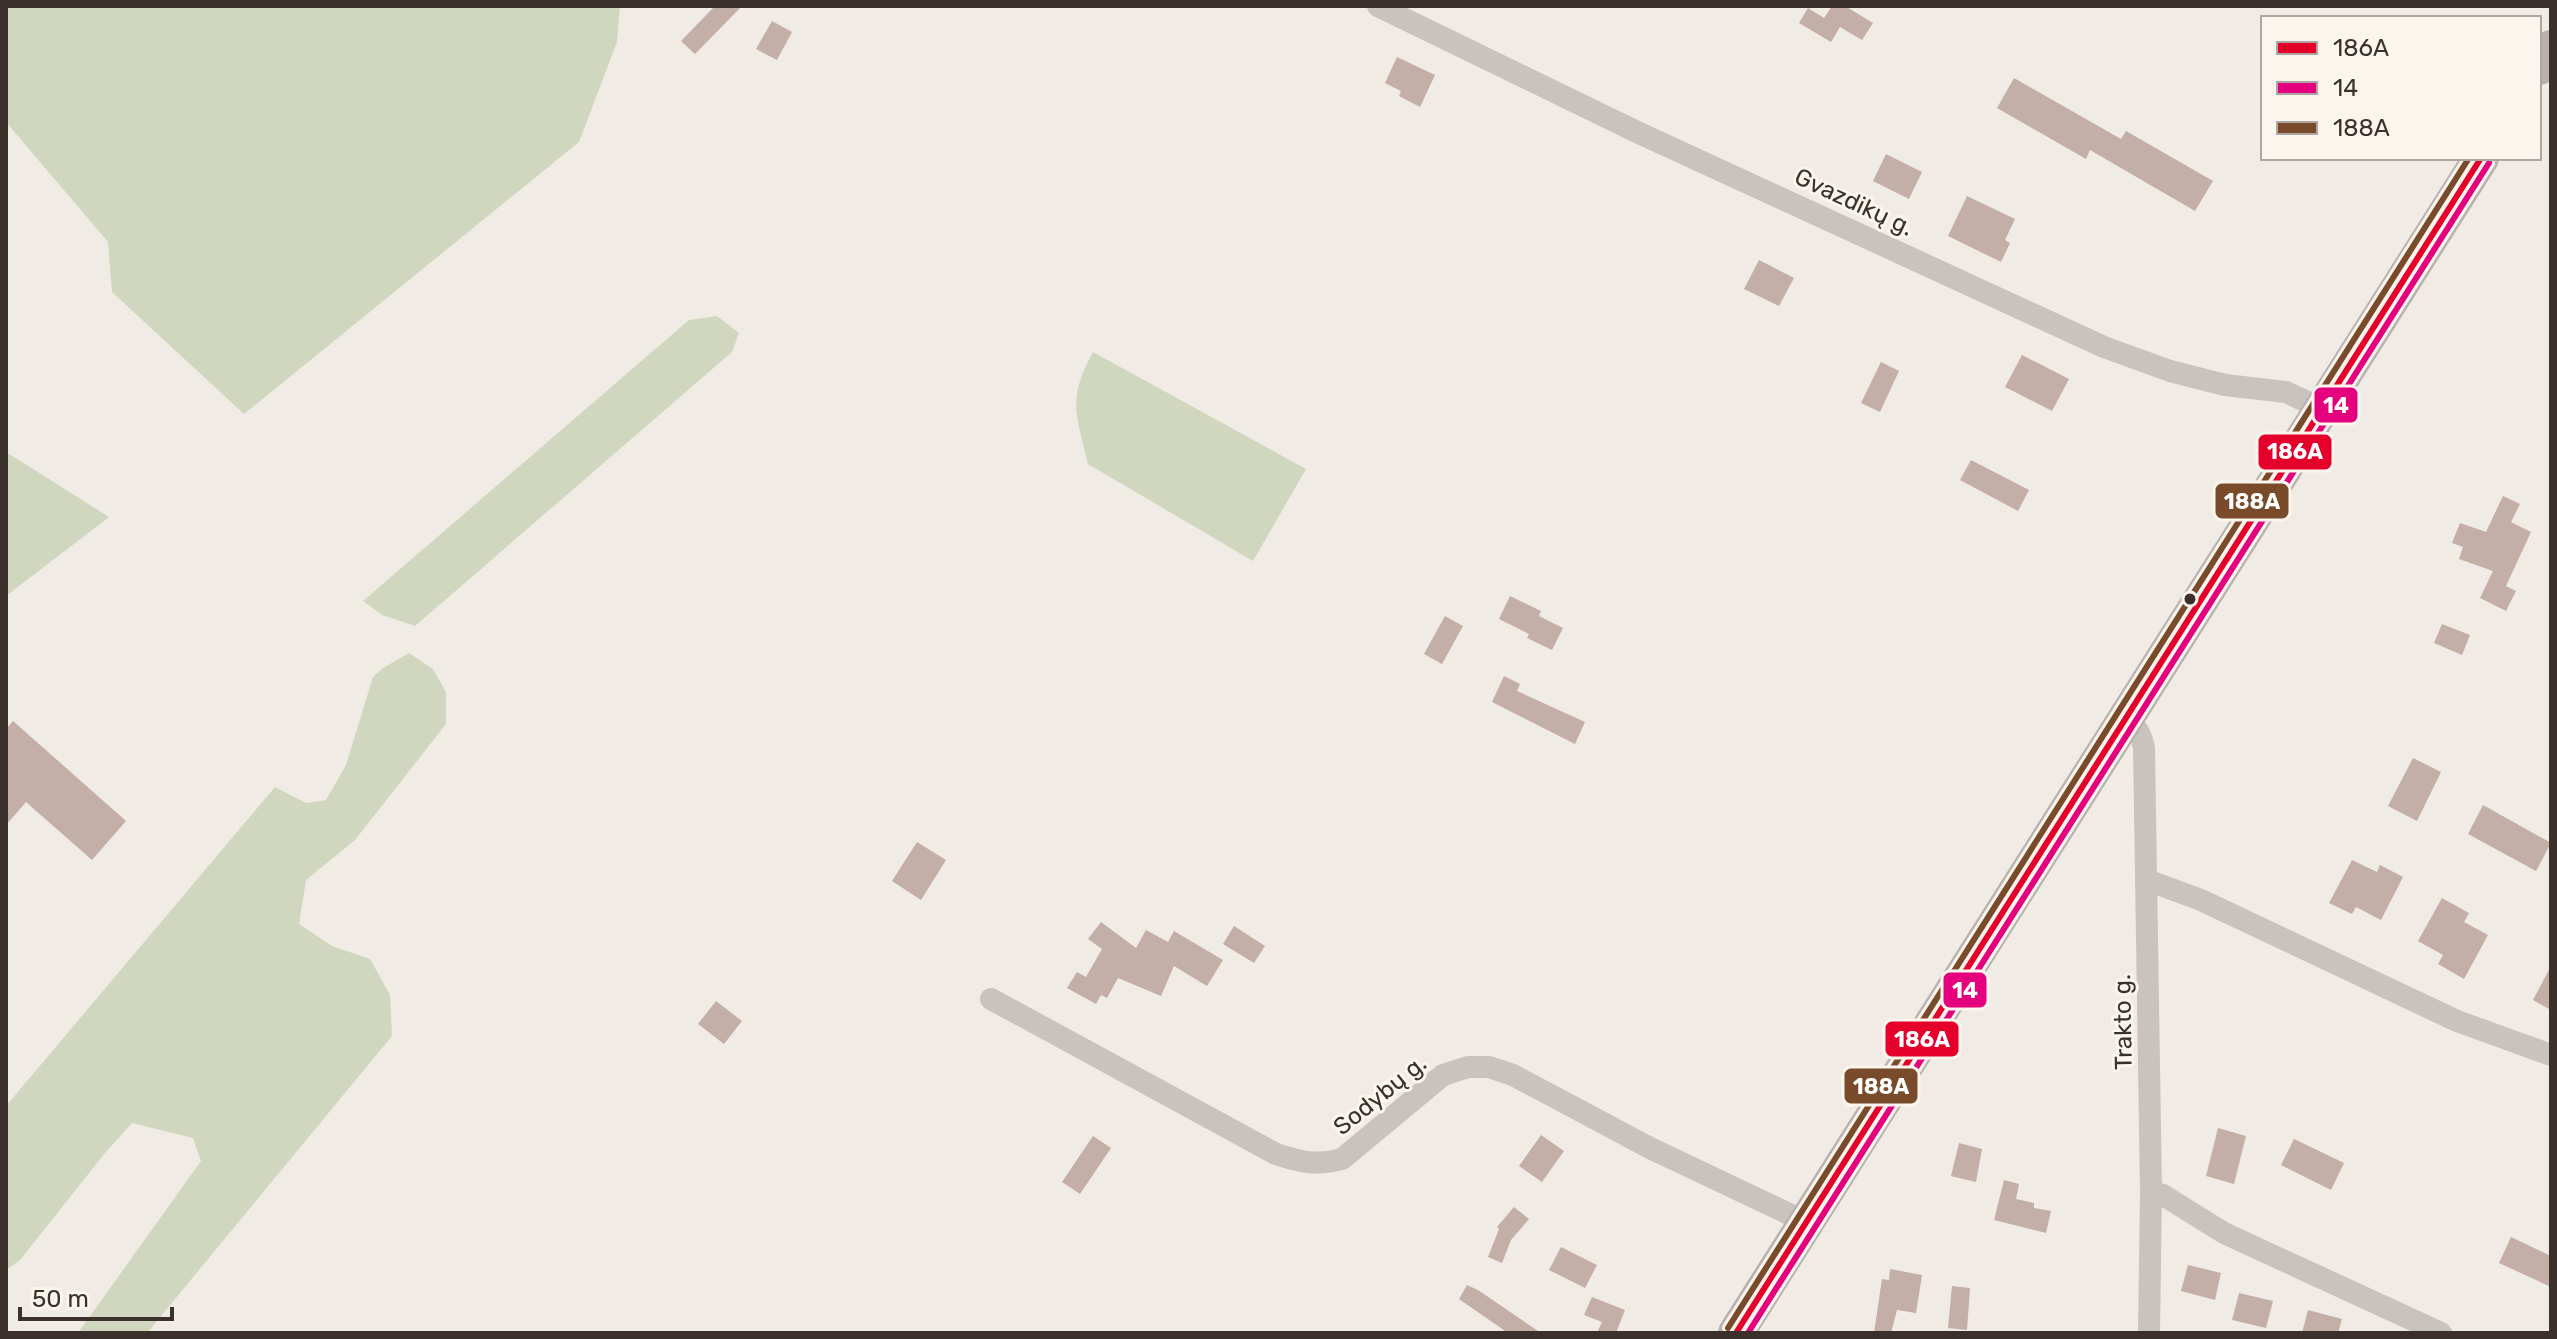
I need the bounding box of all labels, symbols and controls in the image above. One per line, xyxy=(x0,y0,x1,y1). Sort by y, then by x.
legend xyxy=(2261,16,2541,160)
text: 186A xyxy=(2333,34,2389,62)
text: 14 xyxy=(2333,74,2358,102)
text: 188A xyxy=(2333,114,2390,142)
street label: Gvazdikų g. xyxy=(1790,162,1918,242)
line badge: 14 xyxy=(2313,386,2359,424)
text: 14 xyxy=(2323,392,2349,419)
line badge: 186A xyxy=(2257,433,2333,471)
text: 186A xyxy=(2267,438,2323,465)
line badge: 188A xyxy=(2214,482,2290,520)
text: 188A xyxy=(2224,488,2280,515)
unlabelled marker xyxy=(2182,591,2198,607)
line badge: 14 xyxy=(1942,971,1988,1009)
street label: Trakto g. xyxy=(2108,974,2138,1070)
text: 14 xyxy=(1952,977,1978,1004)
line badge: 186A xyxy=(1884,1020,1960,1058)
text: 186A xyxy=(1894,1026,1950,1053)
street label: Sodybų g. xyxy=(1328,1049,1432,1141)
line badge: 188A xyxy=(1843,1067,1919,1105)
text: 188A xyxy=(1853,1073,1909,1100)
scale bar xyxy=(20,1271,172,1321)
text: 50 m xyxy=(32,1285,89,1313)

